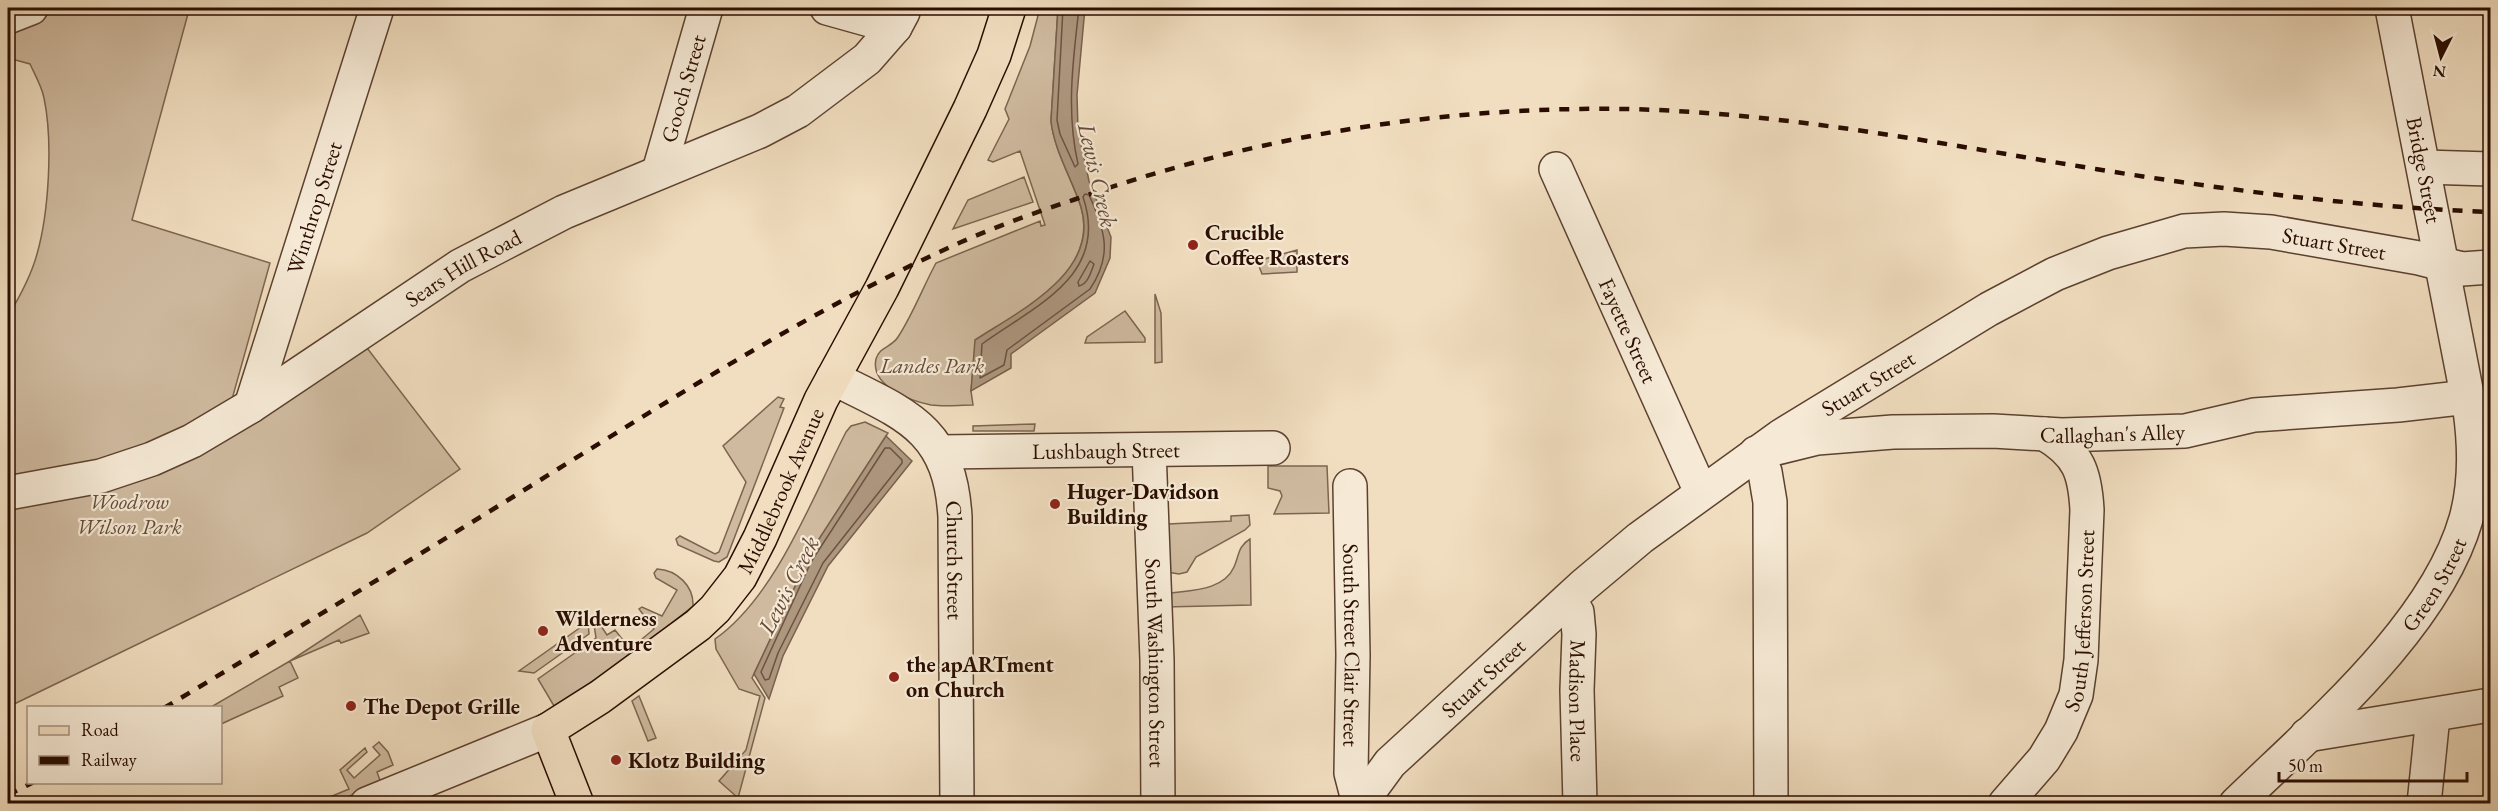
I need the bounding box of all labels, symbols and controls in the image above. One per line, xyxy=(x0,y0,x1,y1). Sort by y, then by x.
north arrow xyxy=(2411,27,2471,87)
street label: Gooch Street xyxy=(654,31,712,146)
text: N xyxy=(2432,60,2447,83)
street label: Bridge Street xyxy=(2399,114,2449,226)
water label: Lewis Creek xyxy=(1071,119,1125,230)
street label: Winthrop Street xyxy=(279,138,348,278)
place label: Crucible Coffee Roasters xyxy=(1205,218,1349,272)
street label: Stuart Street xyxy=(2280,220,2388,266)
street label: Sears Hill Road xyxy=(399,222,527,313)
marker: Crucible Coffee Roasters xyxy=(1186,238,1200,252)
street label: Fayette Street xyxy=(1592,273,1665,388)
street label: Stuart Street xyxy=(1816,343,1920,423)
park label: Landes Park xyxy=(879,351,984,380)
street label: Middlebrook Avenue xyxy=(730,403,831,579)
street label: Callaghan's Alley xyxy=(2039,417,2186,450)
street label: Lushbaugh Street xyxy=(1032,435,1180,465)
place label: Huger-Davidson Building xyxy=(1067,477,1220,531)
park label: Woodrow Wilson Park xyxy=(76,487,182,541)
marker: Huger-Davidson Building xyxy=(1048,497,1062,511)
street label: Church Street xyxy=(939,499,970,620)
street label: South Jefferson Street xyxy=(2056,529,2101,716)
water label: Lewis Creek xyxy=(750,530,826,640)
street label: Green Street xyxy=(2395,533,2473,637)
street label: South Street Clair Street xyxy=(1337,543,1368,747)
street label: South Washington Street xyxy=(1139,558,1172,768)
place label: Wilderness Adventure xyxy=(554,604,657,658)
marker: Wilderness Adventure xyxy=(536,624,550,638)
street label: Stuart Street xyxy=(1435,632,1531,724)
street label: Madison Place xyxy=(1562,639,1593,763)
place label: the apARTment on Church xyxy=(906,650,1054,704)
marker: the apARTment on Church xyxy=(887,670,901,684)
place label: The Depot Grille xyxy=(363,692,520,721)
marker: The Depot Grille xyxy=(344,699,358,713)
legend xyxy=(27,706,222,784)
text: Road xyxy=(81,718,120,741)
scale bar xyxy=(2279,745,2466,783)
place label: Klotz Building xyxy=(628,746,766,775)
text: Railway xyxy=(81,748,137,771)
marker: Klotz Building xyxy=(609,753,623,767)
text: 50 m xyxy=(2288,754,2323,777)

